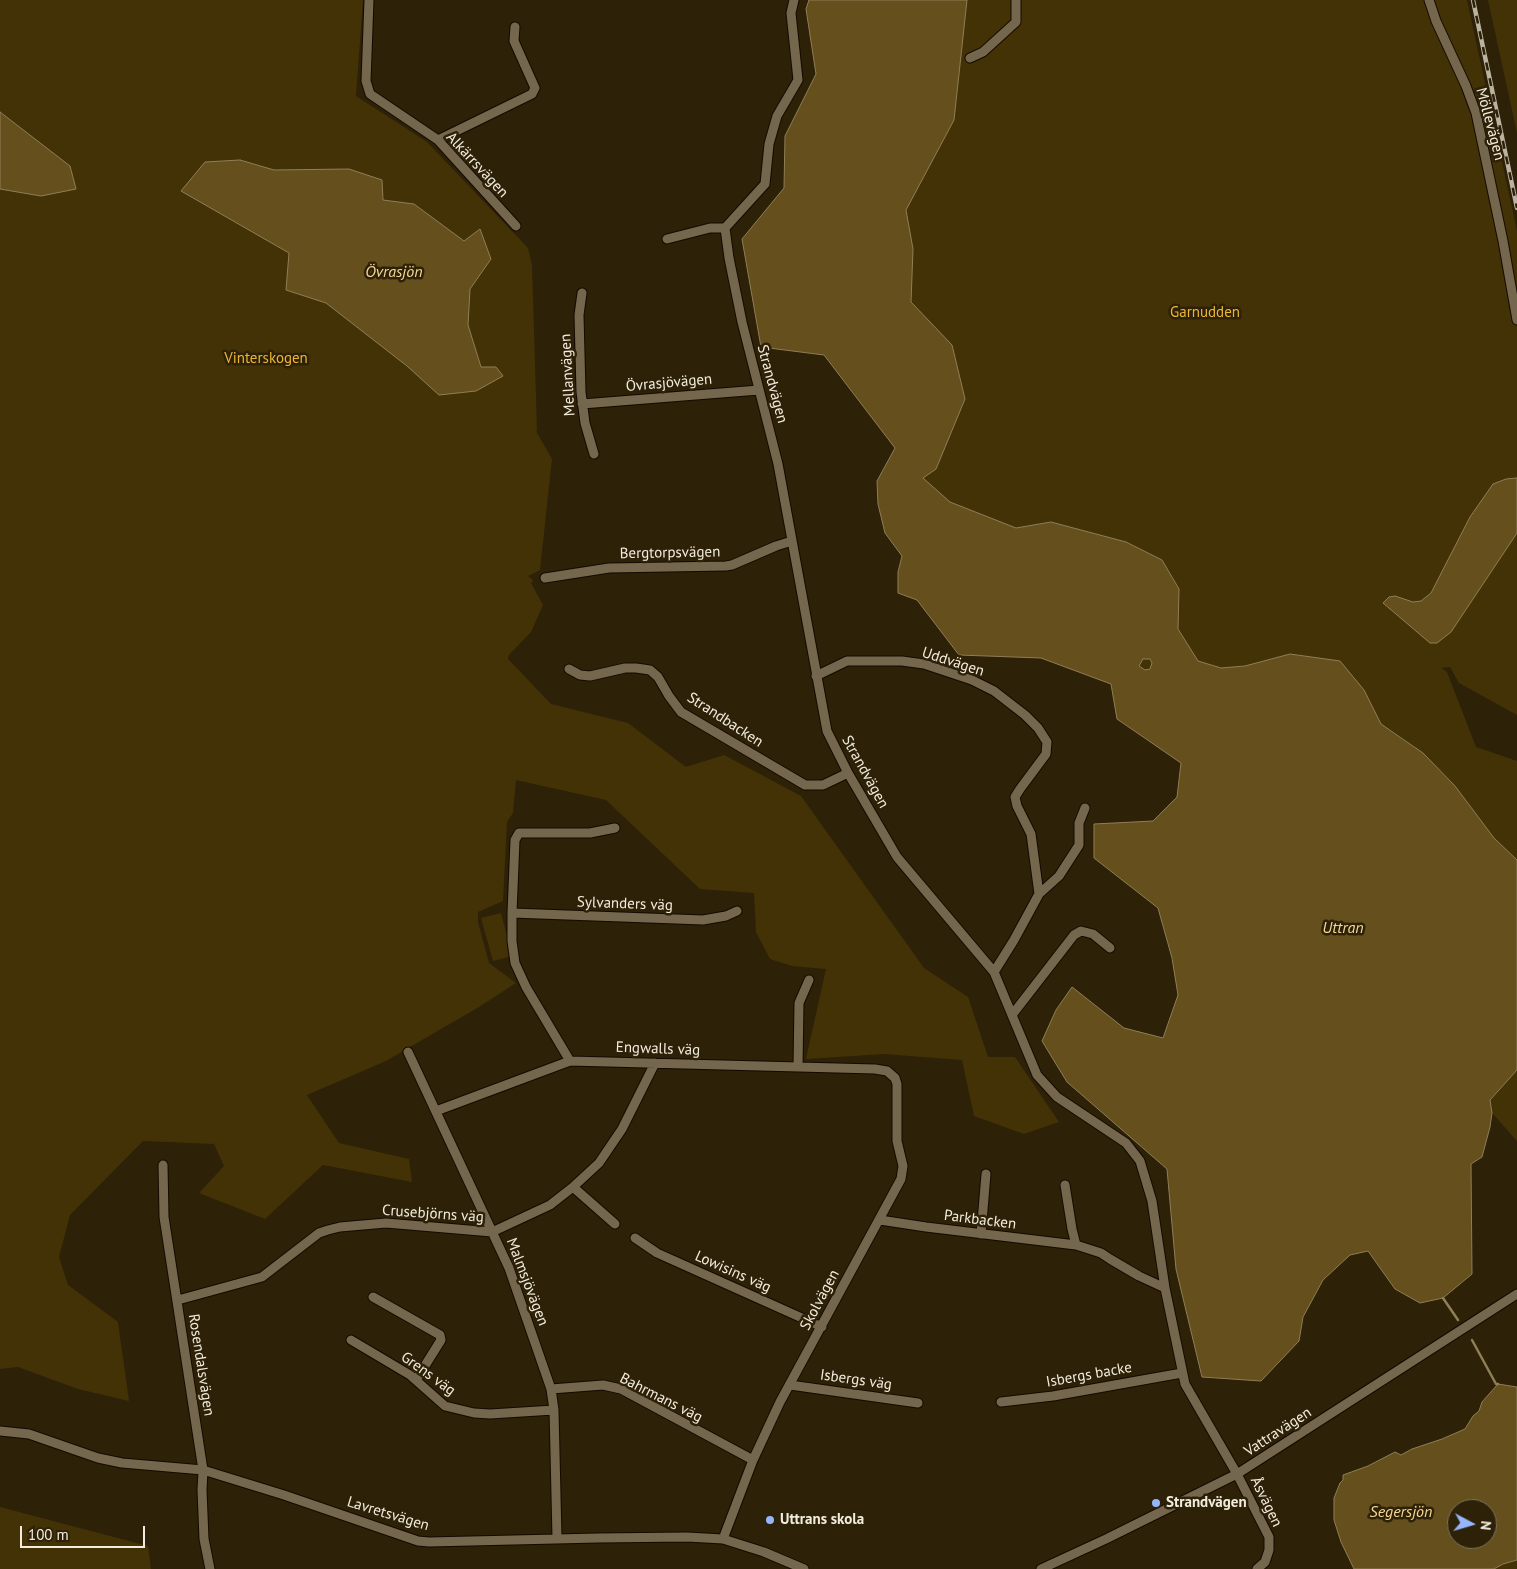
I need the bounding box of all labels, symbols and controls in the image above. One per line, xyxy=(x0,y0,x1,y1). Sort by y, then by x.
street label: Möllevägen xyxy=(1472,86,1508,162)
street label: Alkärrsvägen xyxy=(442,129,512,201)
water label: Övrasjön xyxy=(365,262,423,282)
park label: Garnudden xyxy=(1170,304,1240,322)
street label: Mellanvägen xyxy=(557,333,579,417)
street label: Strandvägen xyxy=(753,343,791,425)
park label: Vinterskogen xyxy=(224,350,308,368)
street label: Övrasjövägen xyxy=(625,370,713,396)
street label: Bergtorpsvägen xyxy=(620,543,720,563)
street label: Uddvägen xyxy=(920,643,986,681)
street label: Strandbacken xyxy=(684,689,766,751)
street label: Strandvägen xyxy=(838,732,892,812)
street label: Sylvanders väg xyxy=(577,893,673,915)
water label: Uttran xyxy=(1322,918,1364,938)
street label: Engwalls väg xyxy=(615,1039,701,1059)
street label: Crusebjörns väg xyxy=(382,1201,484,1227)
street label: Parkbacken xyxy=(943,1207,1017,1233)
street label: Malmsjövägen xyxy=(502,1236,552,1328)
street label: Lowisins väg xyxy=(692,1247,774,1297)
street label: Skolvägen xyxy=(797,1267,843,1333)
street label: Rosendalsvägen xyxy=(184,1313,218,1417)
street label: Grens väg xyxy=(397,1348,459,1400)
street label: Isbergs backe xyxy=(1045,1359,1133,1391)
street label: Isbergs väg xyxy=(819,1366,893,1394)
street label: Bahrmans väg xyxy=(617,1369,705,1427)
street label: Vattravägen xyxy=(1241,1404,1315,1460)
street label: Åsvägen xyxy=(1246,1474,1286,1530)
street label: Lavretsvägen xyxy=(345,1493,431,1535)
place label: Strandvägen xyxy=(1166,1494,1247,1512)
marker: Strandvägen xyxy=(1150,1497,1162,1509)
north arrow xyxy=(1447,1499,1497,1549)
water label: Segersjön xyxy=(1370,1502,1432,1522)
place label: Uttrans skola xyxy=(780,1511,864,1529)
marker: Uttrans skola xyxy=(764,1514,776,1526)
scale bar xyxy=(22,1516,148,1548)
text: N xyxy=(1476,1520,1495,1531)
text: 100 m xyxy=(28,1525,69,1544)

